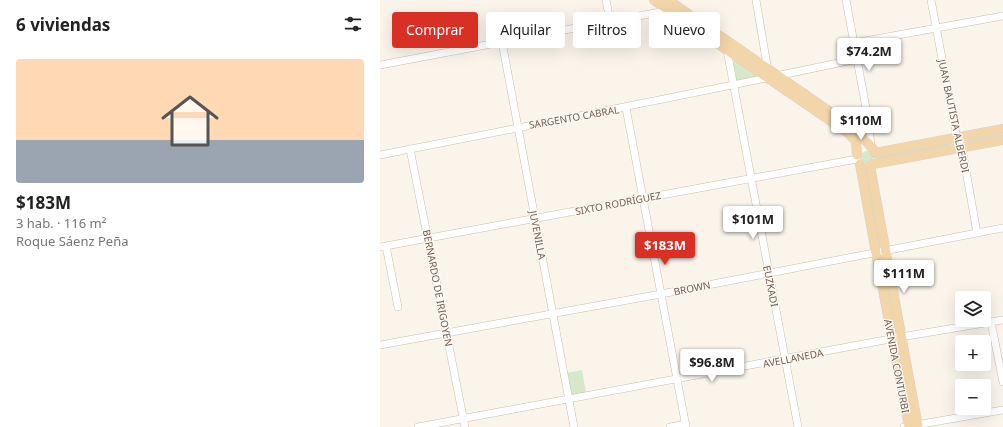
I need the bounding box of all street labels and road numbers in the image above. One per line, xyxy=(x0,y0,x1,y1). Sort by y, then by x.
street label: JUAN BAUTISTA ALBERDI xyxy=(935,57,973,174)
street label: SARGENTO CABRAL xyxy=(528,102,620,132)
street label: SIXTO RODRÍGUEZ xyxy=(574,188,662,218)
street label: JUVENILLA xyxy=(526,208,550,261)
street label: BERNARDO DE IRIGOYEN xyxy=(420,229,456,347)
street label: EUZKADI xyxy=(760,264,782,308)
street label: BROWN xyxy=(672,278,712,298)
street label: AVENIDA CONTURBI xyxy=(881,318,913,414)
street label: AVELLANEDA xyxy=(762,345,825,371)

